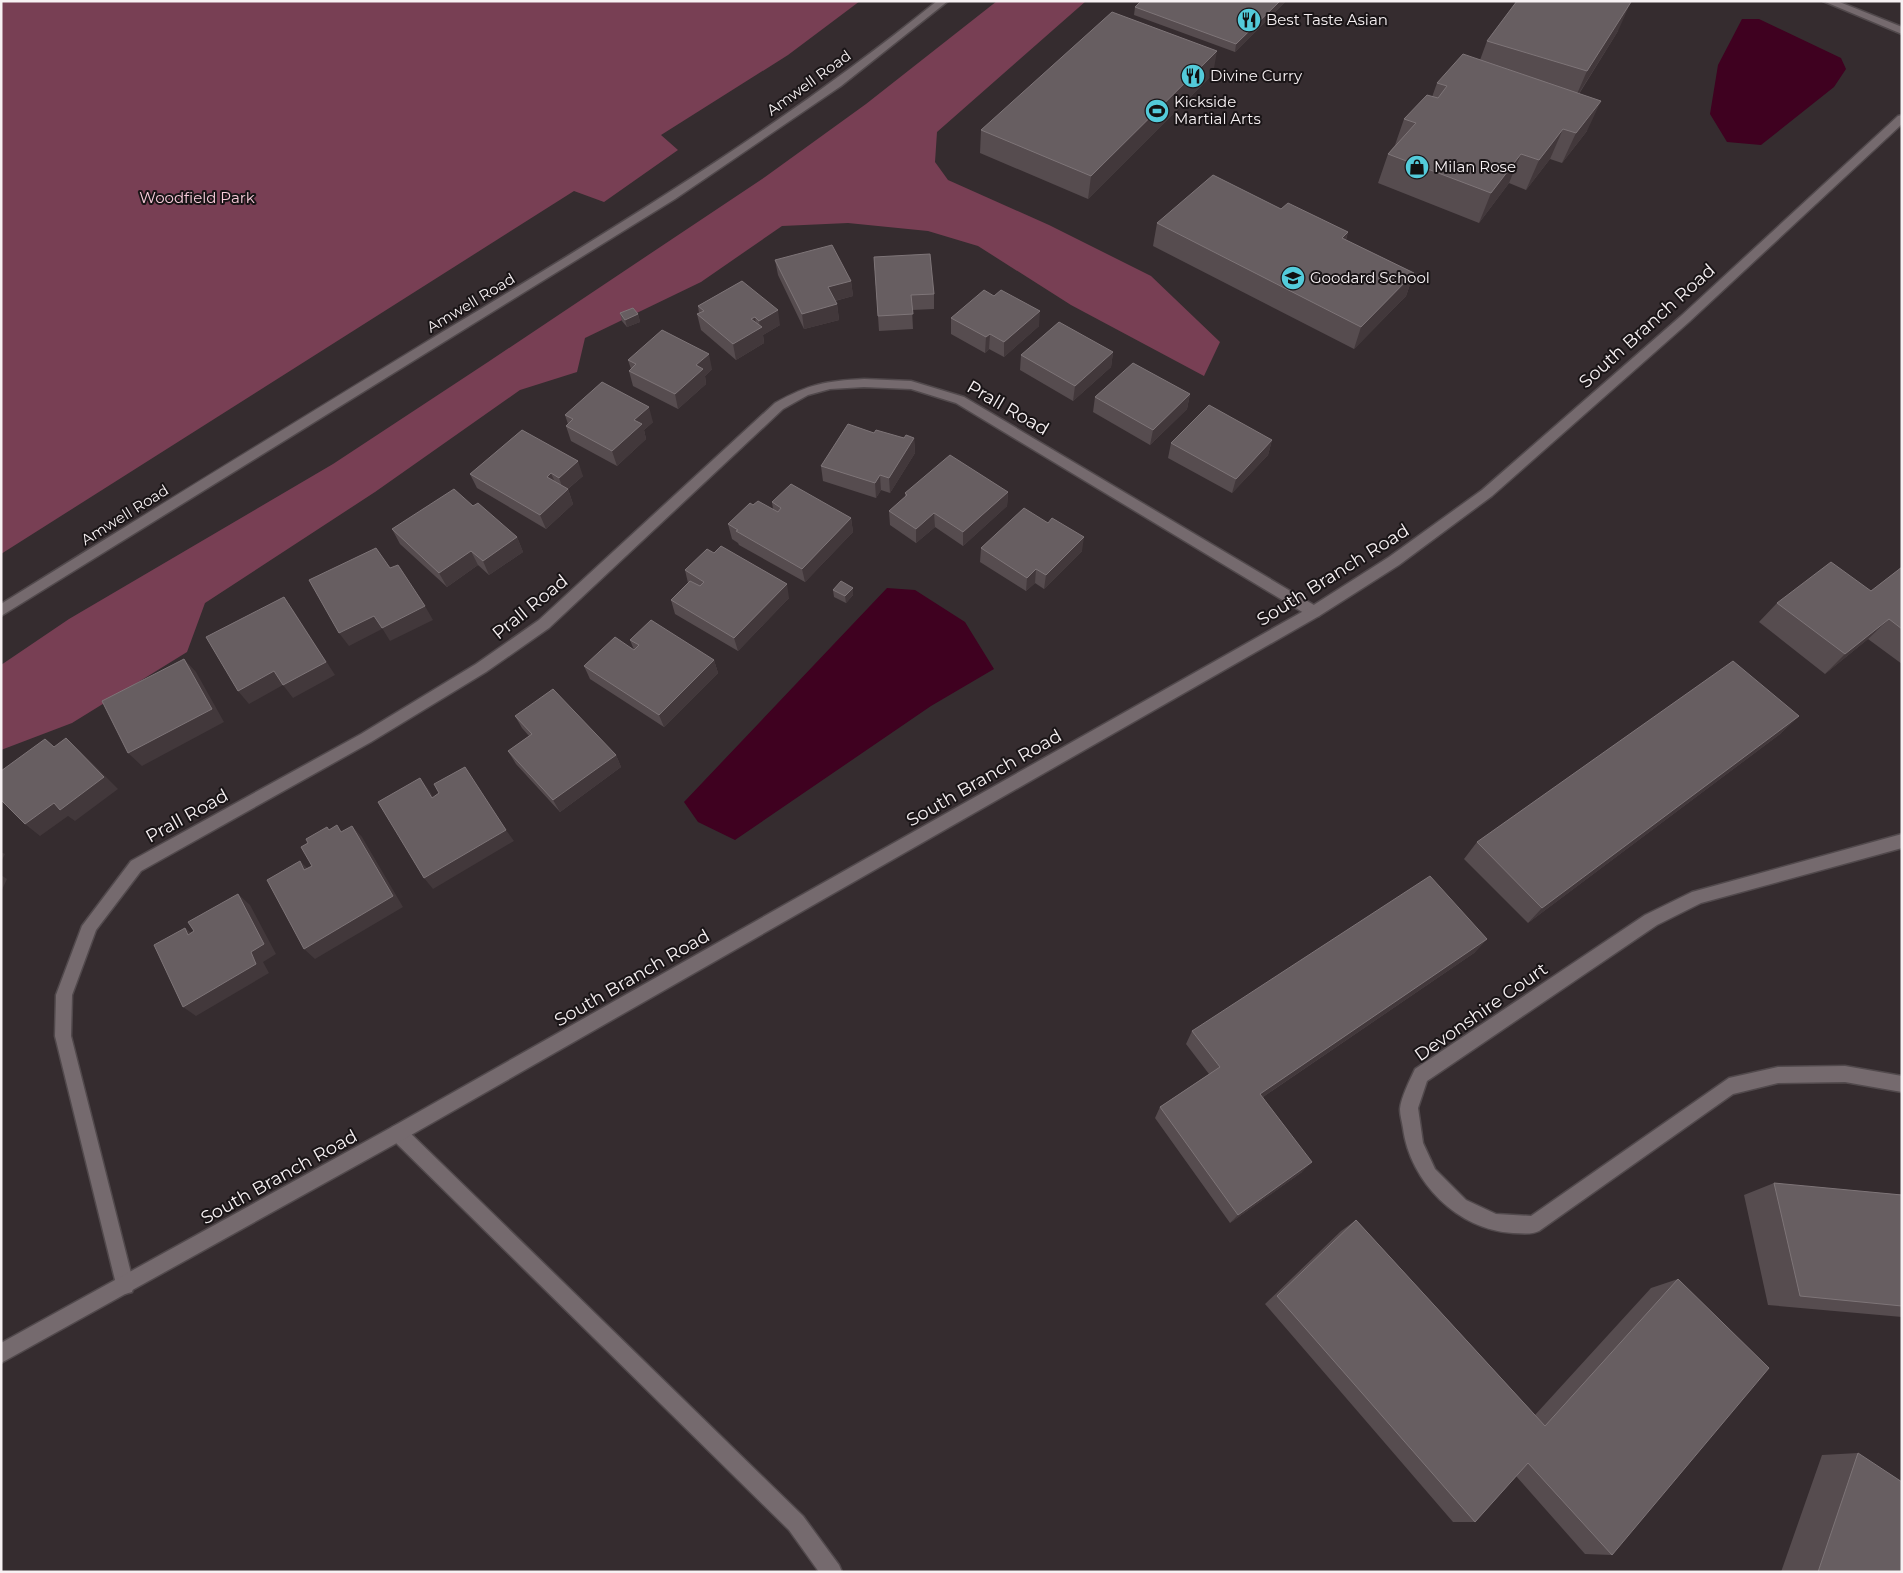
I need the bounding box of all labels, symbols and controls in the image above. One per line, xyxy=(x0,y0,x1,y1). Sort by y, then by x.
restaurant icon: Best Taste Asian xyxy=(1236,7,1262,33)
place label: Best Taste Asian xyxy=(1266,10,1388,29)
street label: Amwell Road xyxy=(763,46,855,120)
restaurant icon: Divine Curry xyxy=(1180,63,1206,89)
place label: Divine Curry xyxy=(1210,66,1303,85)
place label: Kickside Martial Arts xyxy=(1174,92,1261,128)
sports icon: Kickside Martial Arts xyxy=(1144,98,1170,124)
shop icon: Milan Rose xyxy=(1404,154,1430,180)
place label: Milan Rose xyxy=(1434,157,1516,176)
park label: Woodfield Park xyxy=(139,188,255,207)
street label: South Branch Road xyxy=(1574,259,1720,393)
school or university icon: Goodard School xyxy=(1280,265,1306,291)
place label: Goodard School xyxy=(1310,268,1430,287)
street label: Amwell Road xyxy=(423,269,518,336)
street label: Prall Road xyxy=(963,376,1053,440)
street label: Amwell Road xyxy=(77,480,172,549)
street label: South Branch Road xyxy=(1253,519,1413,631)
street label: Prall Road xyxy=(488,570,572,644)
street label: South Branch Road xyxy=(903,725,1065,831)
street label: Prall Road xyxy=(142,784,232,848)
street label: South Branch Road xyxy=(551,925,713,1031)
street label: Devonshire Court xyxy=(1410,958,1552,1066)
street label: South Branch Road xyxy=(197,1125,361,1229)

